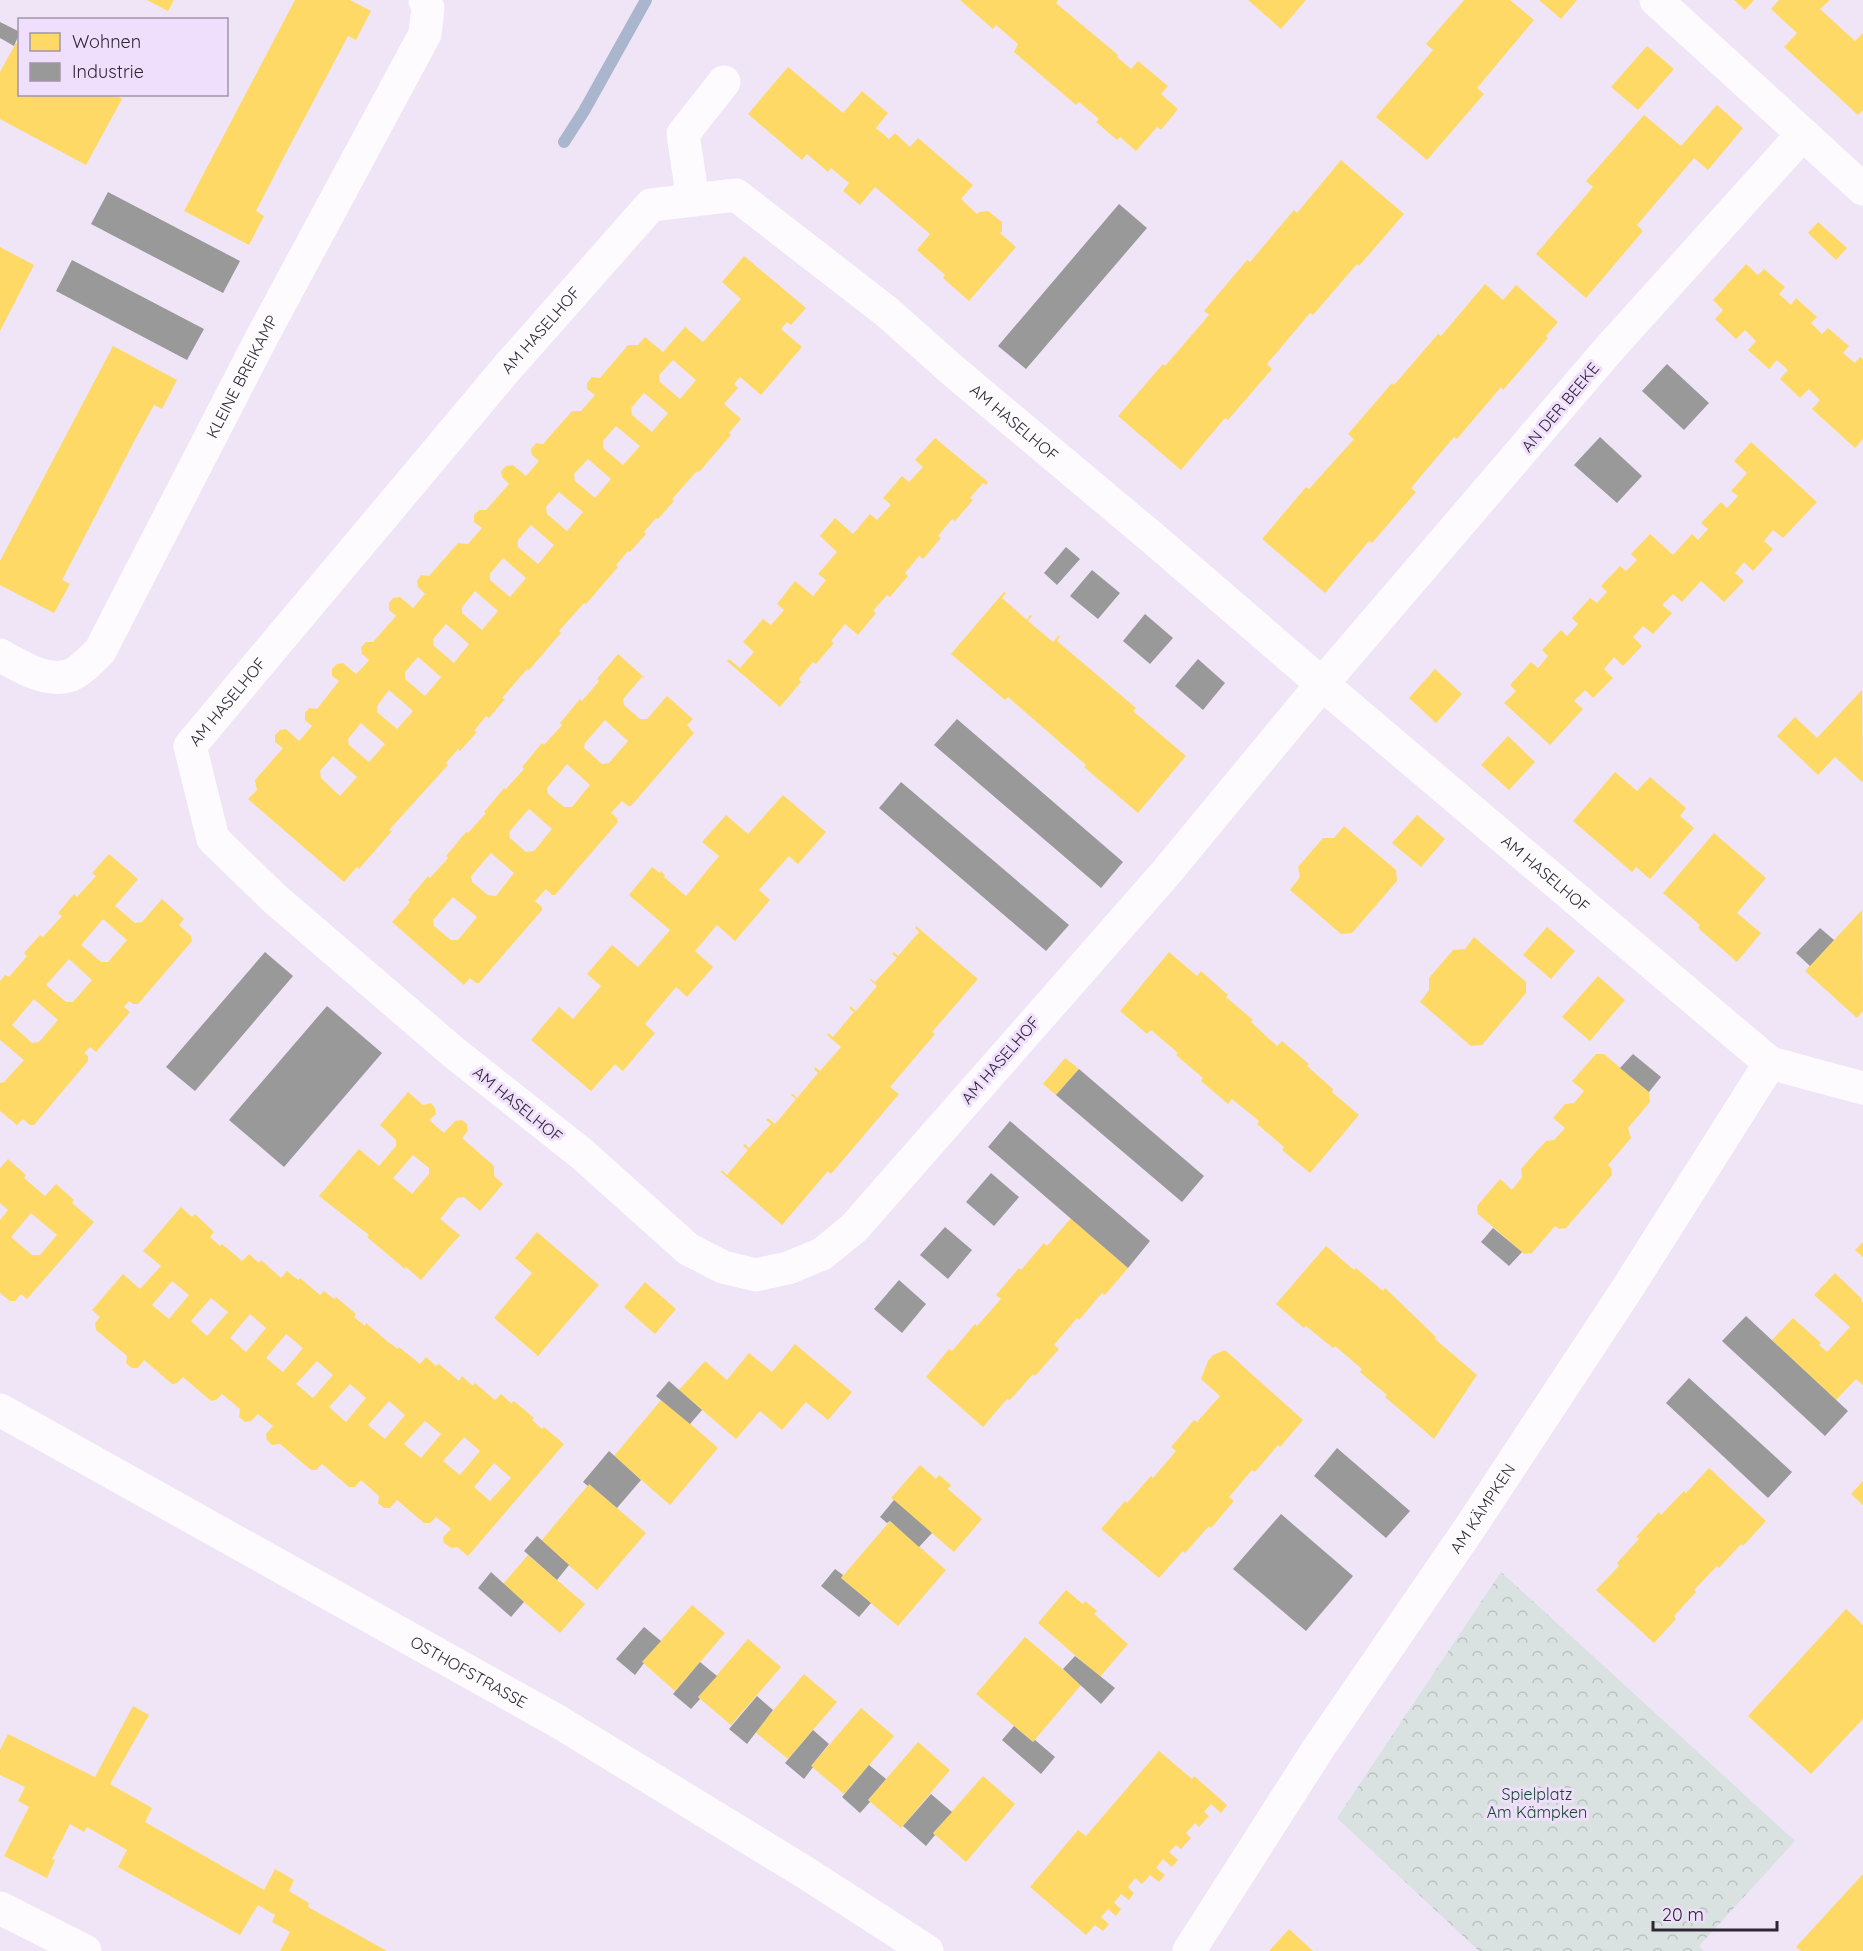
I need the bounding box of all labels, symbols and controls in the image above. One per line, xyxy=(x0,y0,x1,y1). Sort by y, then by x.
legend xyxy=(18,18,228,96)
text: Wohnen xyxy=(72,30,141,53)
text: Industrie xyxy=(72,60,144,83)
street label: AM HASELHOF xyxy=(497,282,584,378)
street label: KLEINE BREIKAMP xyxy=(202,311,282,441)
street label: AN DER BEEKE xyxy=(1517,358,1603,456)
street label: AM HASELHOF xyxy=(966,379,1063,465)
street label: AM HASELHOF xyxy=(184,653,270,750)
street label: AM HASELHOF xyxy=(1498,830,1594,916)
street label: AM HASELHOF xyxy=(957,1012,1043,1108)
street label: AM HASELHOF xyxy=(469,1062,567,1146)
street label: AM KÄMPKEN xyxy=(1445,1460,1519,1557)
street label: OSTHOFSTRASSE xyxy=(407,1631,531,1712)
park label: Spielplatz Am Kämpken xyxy=(1487,1784,1587,1822)
scale bar xyxy=(1653,1894,1778,1932)
text: 20 m xyxy=(1662,1903,1704,1926)

